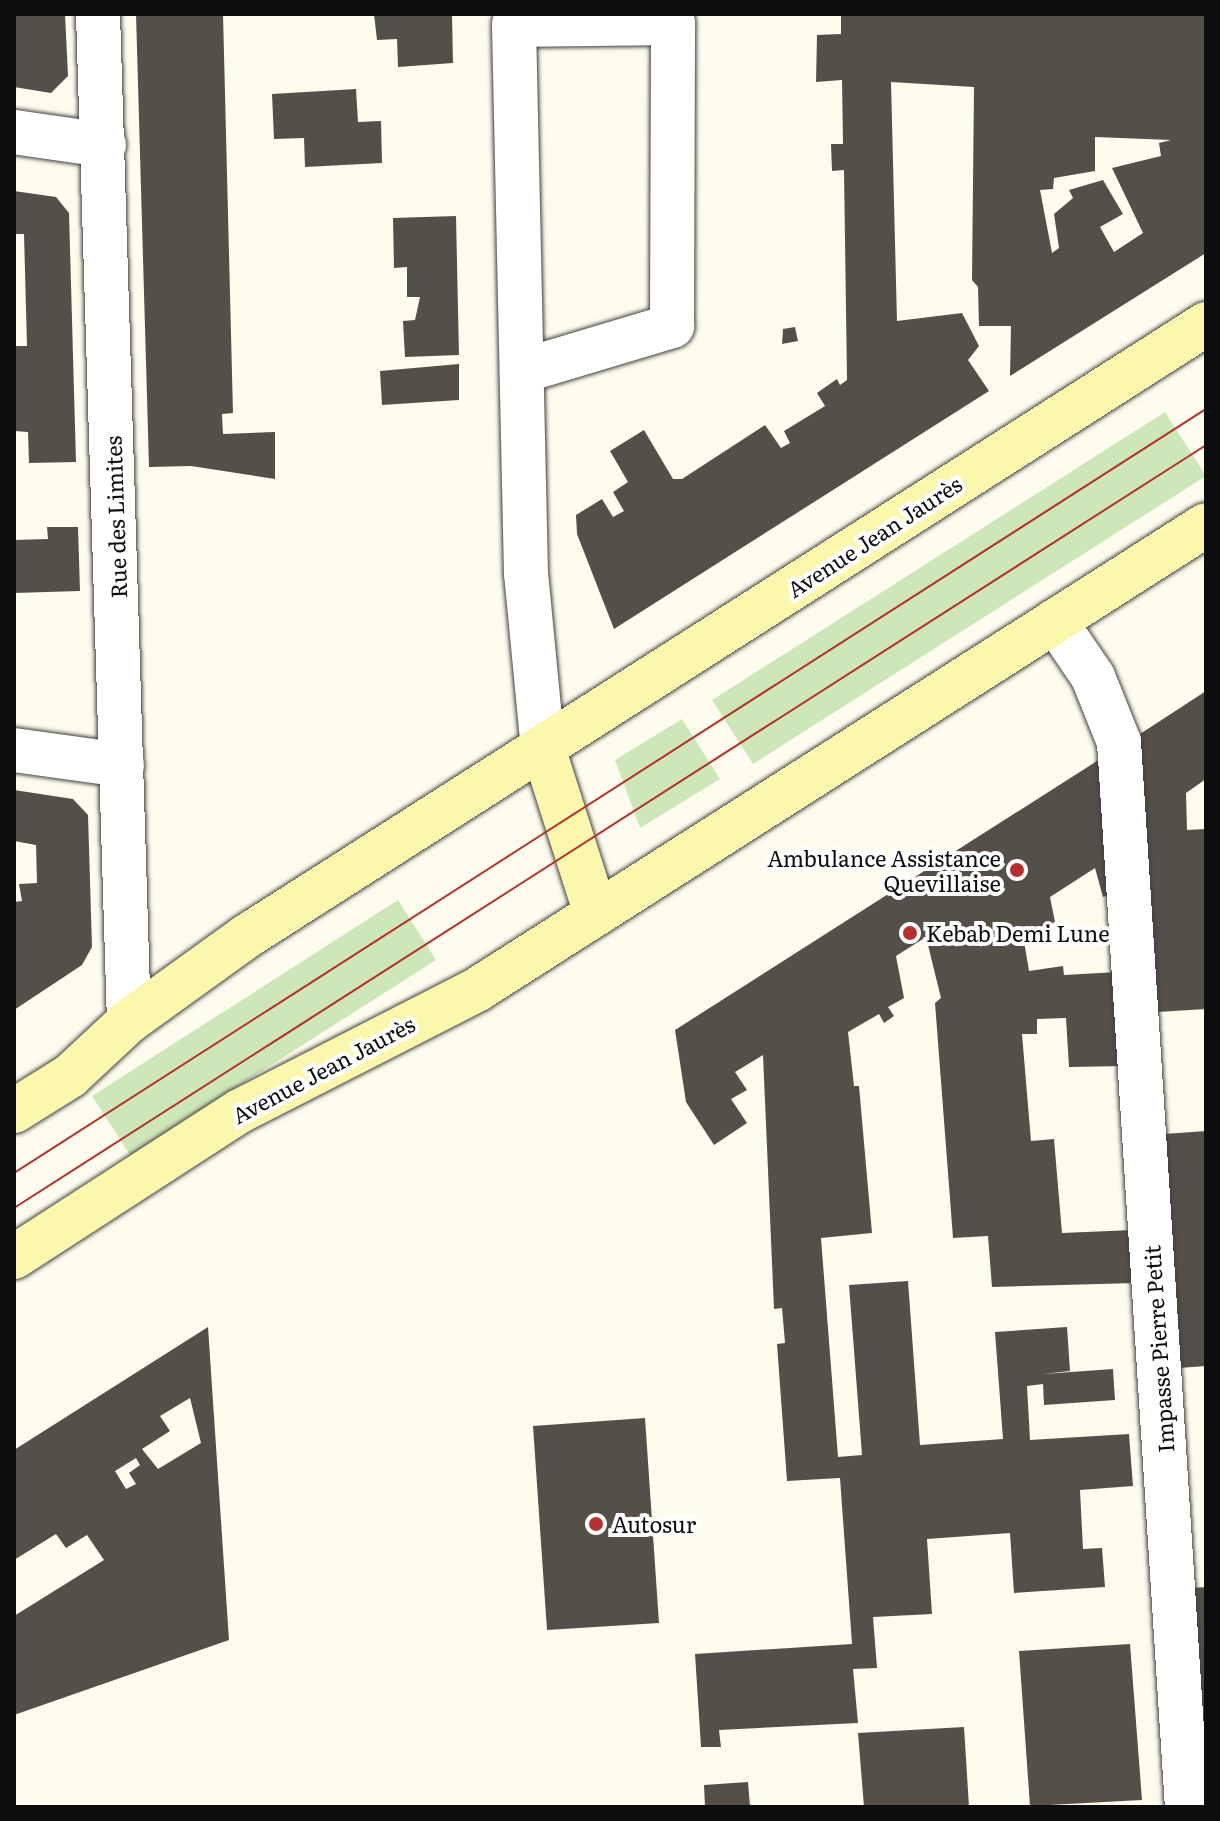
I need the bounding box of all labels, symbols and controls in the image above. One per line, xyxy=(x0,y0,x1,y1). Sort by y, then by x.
street label: Rue des Limites xyxy=(99,435,131,599)
street label: Avenue Jean Jaurès xyxy=(782,470,966,602)
place label: Ambulance Assistance Quevillaise xyxy=(767,844,1001,896)
marker: Ambulance Assistance Quevillaise xyxy=(1008,861,1026,879)
place label: Kebab Demi Lune xyxy=(926,920,1110,946)
marker: Kebab Demi Lune xyxy=(901,924,919,942)
street label: Avenue Jean Jaurès xyxy=(227,1010,419,1128)
street label: Impasse Pierre Petit xyxy=(1138,1244,1178,1454)
place label: Autosur xyxy=(612,1511,696,1537)
marker: Autosur xyxy=(587,1515,605,1533)

